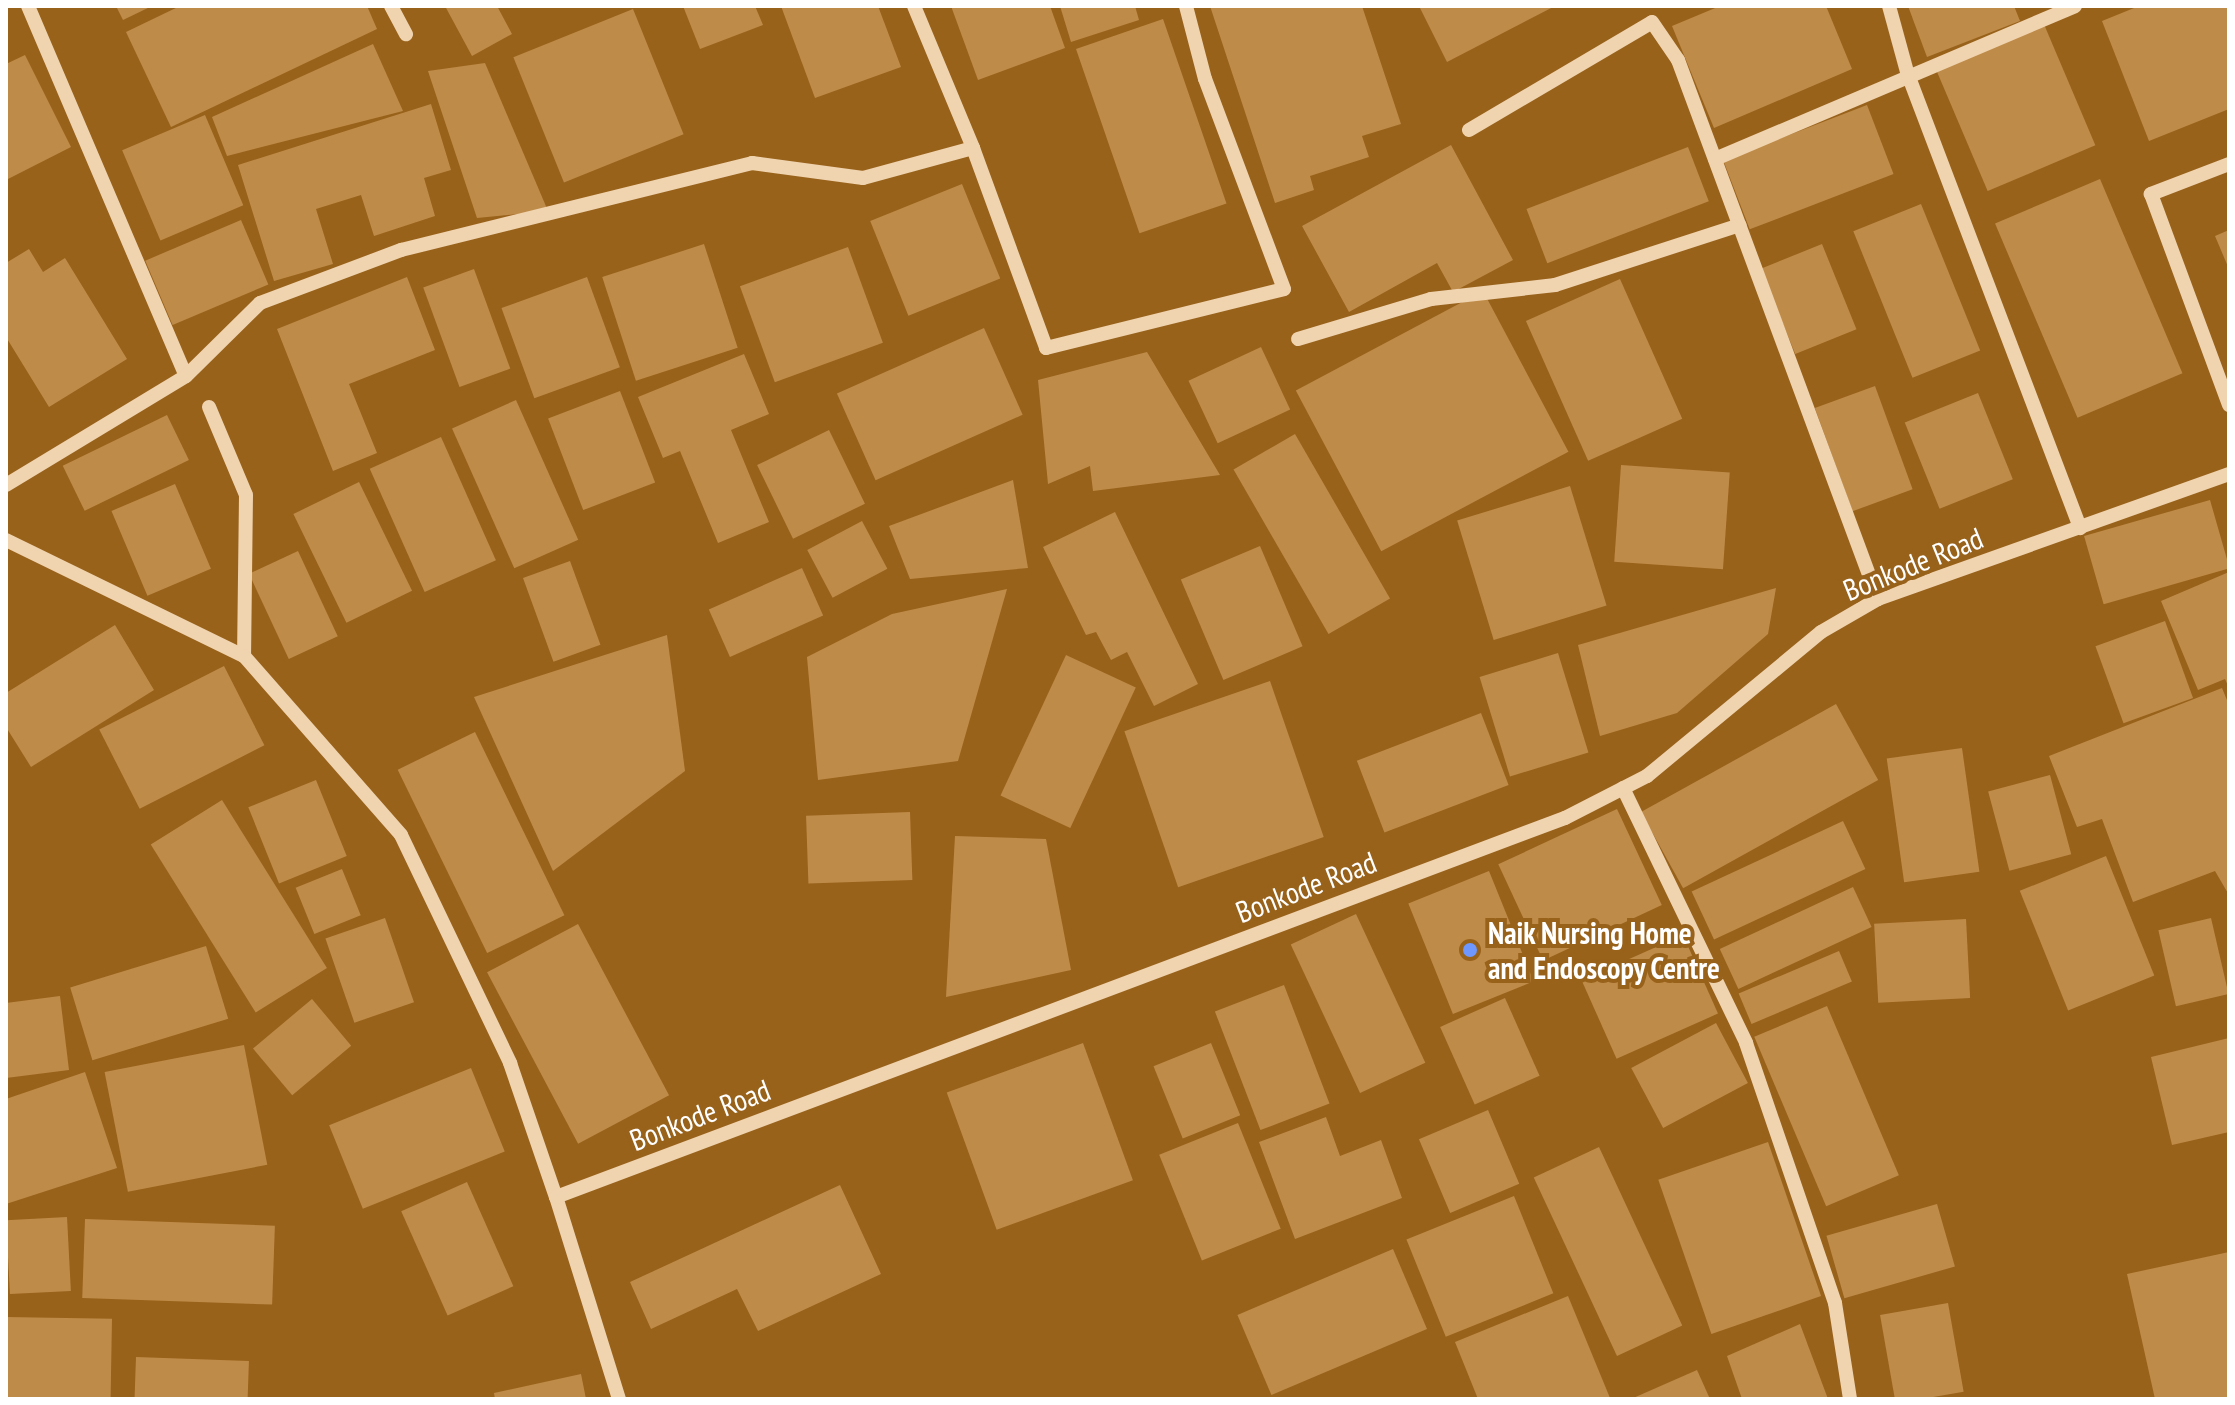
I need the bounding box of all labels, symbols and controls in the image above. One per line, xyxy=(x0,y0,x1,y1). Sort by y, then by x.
street label: Bonkode Road xyxy=(1838,520,1988,608)
street label: Bonkode Road xyxy=(1231,844,1381,930)
place label: Naik Nursing Home and Endoscopy Centre xyxy=(1488,915,1721,986)
marker: Naik Nursing Home and Endoscopy Centre xyxy=(1459,939,1481,961)
street label: Bonkode Road xyxy=(625,1072,775,1158)

